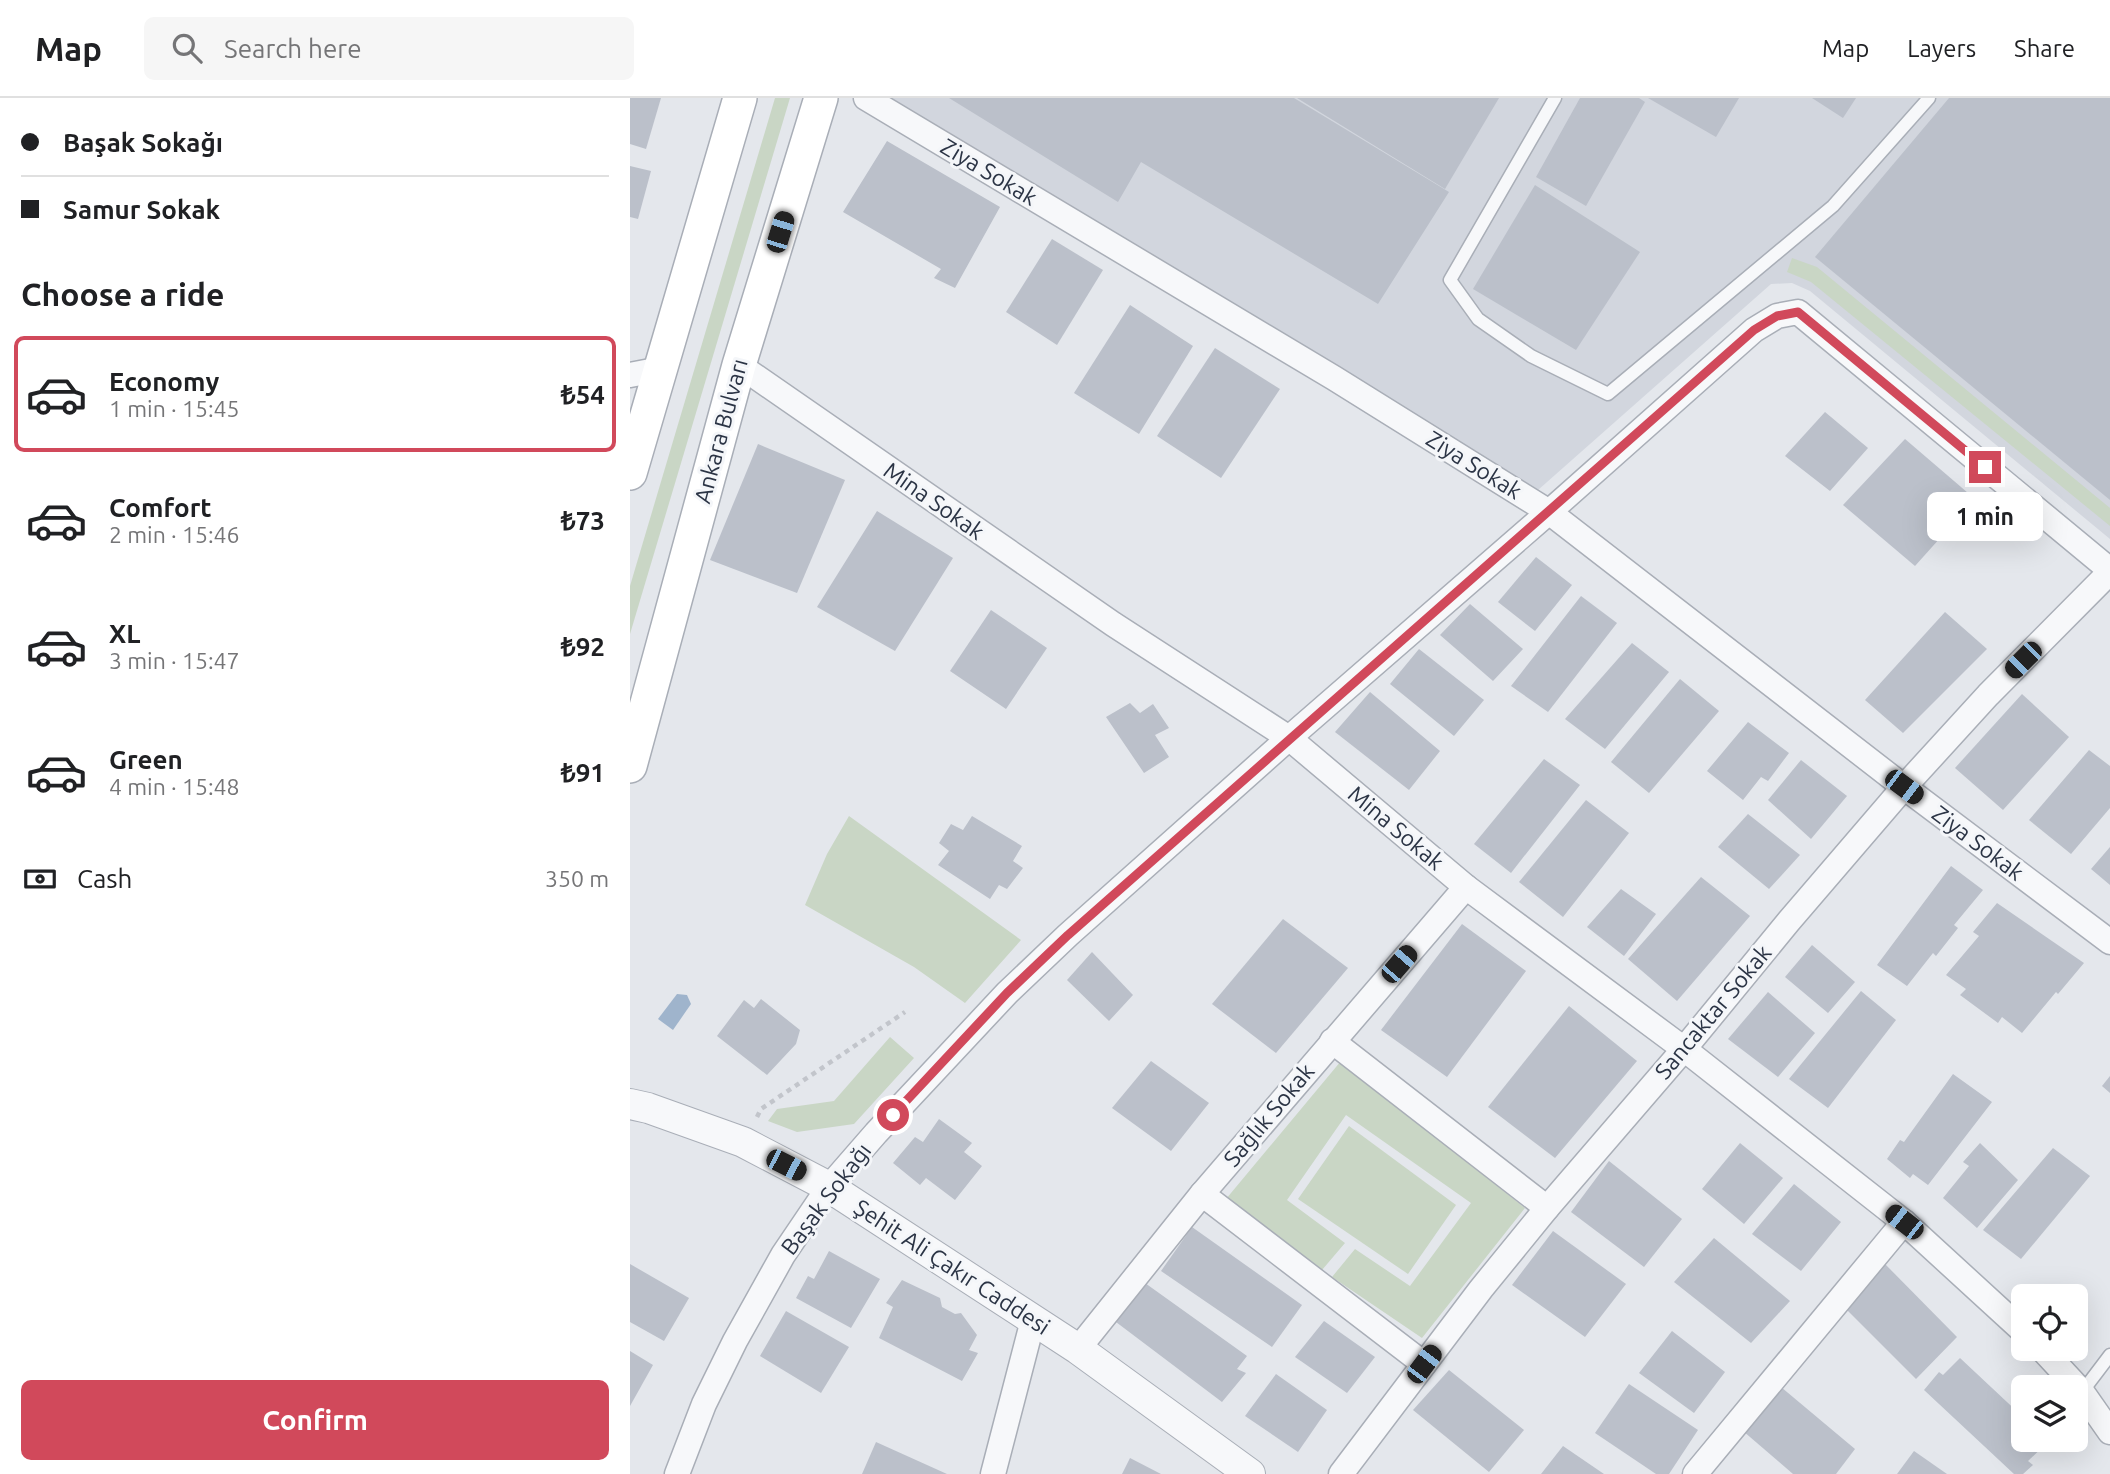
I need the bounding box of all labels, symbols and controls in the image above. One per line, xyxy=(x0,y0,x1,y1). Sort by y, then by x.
search box xyxy=(144,17,634,80)
icon: search xyxy=(168,29,206,67)
text: Map xyxy=(35,30,102,67)
text: Search here xyxy=(224,34,362,63)
text: Map xyxy=(1822,35,1869,62)
text: Layers xyxy=(1907,35,1976,62)
text: Share xyxy=(2014,35,2075,62)
text: Başak Sokağı xyxy=(63,128,223,157)
street label: Ziya Sokak xyxy=(937,133,1042,210)
text: Samur Sokak xyxy=(63,195,220,224)
car xyxy=(764,209,797,255)
text: Choose a ride xyxy=(21,276,224,312)
street label: Ankara Bulvarı xyxy=(689,356,752,506)
icon: car xyxy=(25,363,88,426)
text: Economy xyxy=(109,367,219,396)
text: ₺54 xyxy=(561,380,605,409)
text: 1 min · 15:45 xyxy=(109,396,240,421)
street label: Ziya Sokak xyxy=(1422,425,1527,504)
route end xyxy=(1969,451,2001,483)
street label: Mina Sokak xyxy=(879,457,989,544)
icon: car xyxy=(25,489,88,552)
callout: 1 min xyxy=(1927,492,2043,540)
text: Comfort xyxy=(109,493,212,522)
text: 1 min xyxy=(1956,504,2014,529)
text: ₺73 xyxy=(561,506,605,535)
text: 2 min · 15:46 xyxy=(109,522,240,547)
icon: car xyxy=(25,615,88,678)
text: XL xyxy=(109,619,140,648)
text: ₺92 xyxy=(561,632,605,661)
car xyxy=(2001,638,2046,682)
text: 3 min · 15:47 xyxy=(109,648,240,673)
icon: car xyxy=(25,741,88,804)
text: Green xyxy=(109,745,183,774)
text: ₺91 xyxy=(561,758,605,787)
car xyxy=(1881,766,1928,808)
text: 4 min · 15:48 xyxy=(109,774,240,799)
street label: Mina Sokak xyxy=(1344,781,1449,875)
street label: Ziya Sokak xyxy=(1928,800,2029,885)
icon: cash xyxy=(21,860,59,898)
text: Cash xyxy=(77,864,132,893)
text: 350 m xyxy=(545,866,609,891)
street label: Sancaktar Sokak xyxy=(1650,940,1776,1083)
car xyxy=(1378,941,1421,987)
street label: Sağlık Sokak xyxy=(1218,1058,1319,1171)
route start xyxy=(877,1099,909,1131)
street label: Başak Sokağı xyxy=(776,1138,876,1259)
car xyxy=(763,1146,810,1184)
street label: Şehit Ali Çakır Caddesi xyxy=(850,1194,1055,1339)
car xyxy=(1881,1201,1928,1243)
map controls xyxy=(2011,1284,2088,1452)
button: locate xyxy=(2011,1284,2088,1361)
car xyxy=(1403,1341,1446,1387)
button: layers xyxy=(2011,1375,2088,1452)
button: Confirm xyxy=(21,1380,609,1460)

